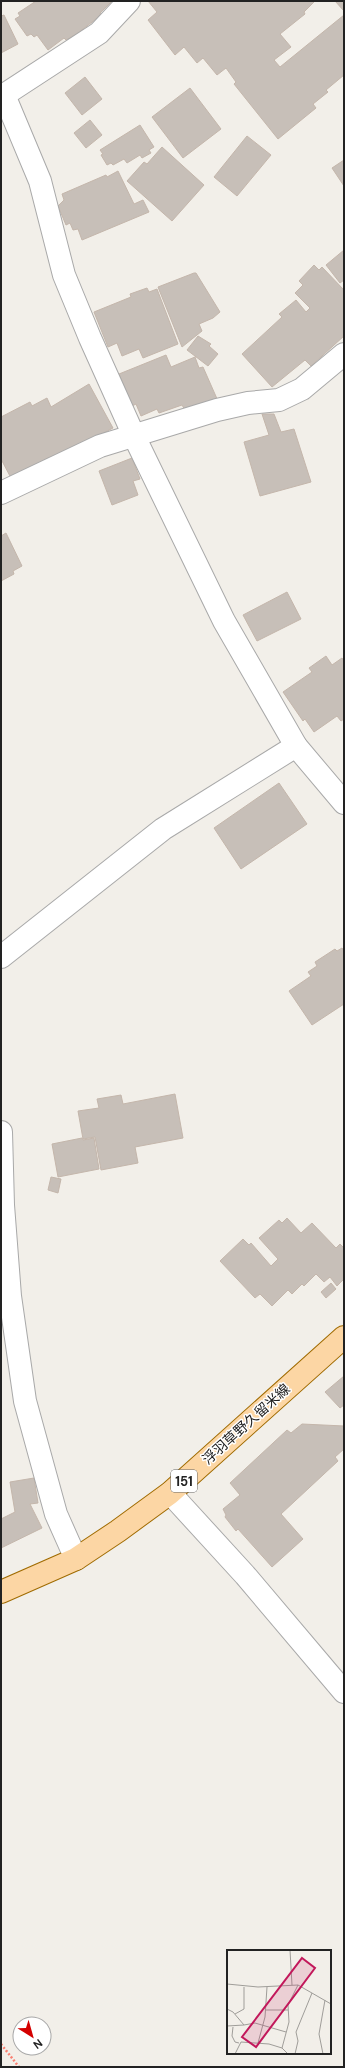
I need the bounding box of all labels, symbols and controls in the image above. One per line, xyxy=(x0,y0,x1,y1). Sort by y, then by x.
street label: 浮羽草野久留米線 xyxy=(198,1380,294,1468)
road number: 151 xyxy=(171,1470,197,1492)
inset map xyxy=(227,1950,331,2054)
north arrow xyxy=(12,2016,52,2056)
text: N xyxy=(31,2036,45,2052)

